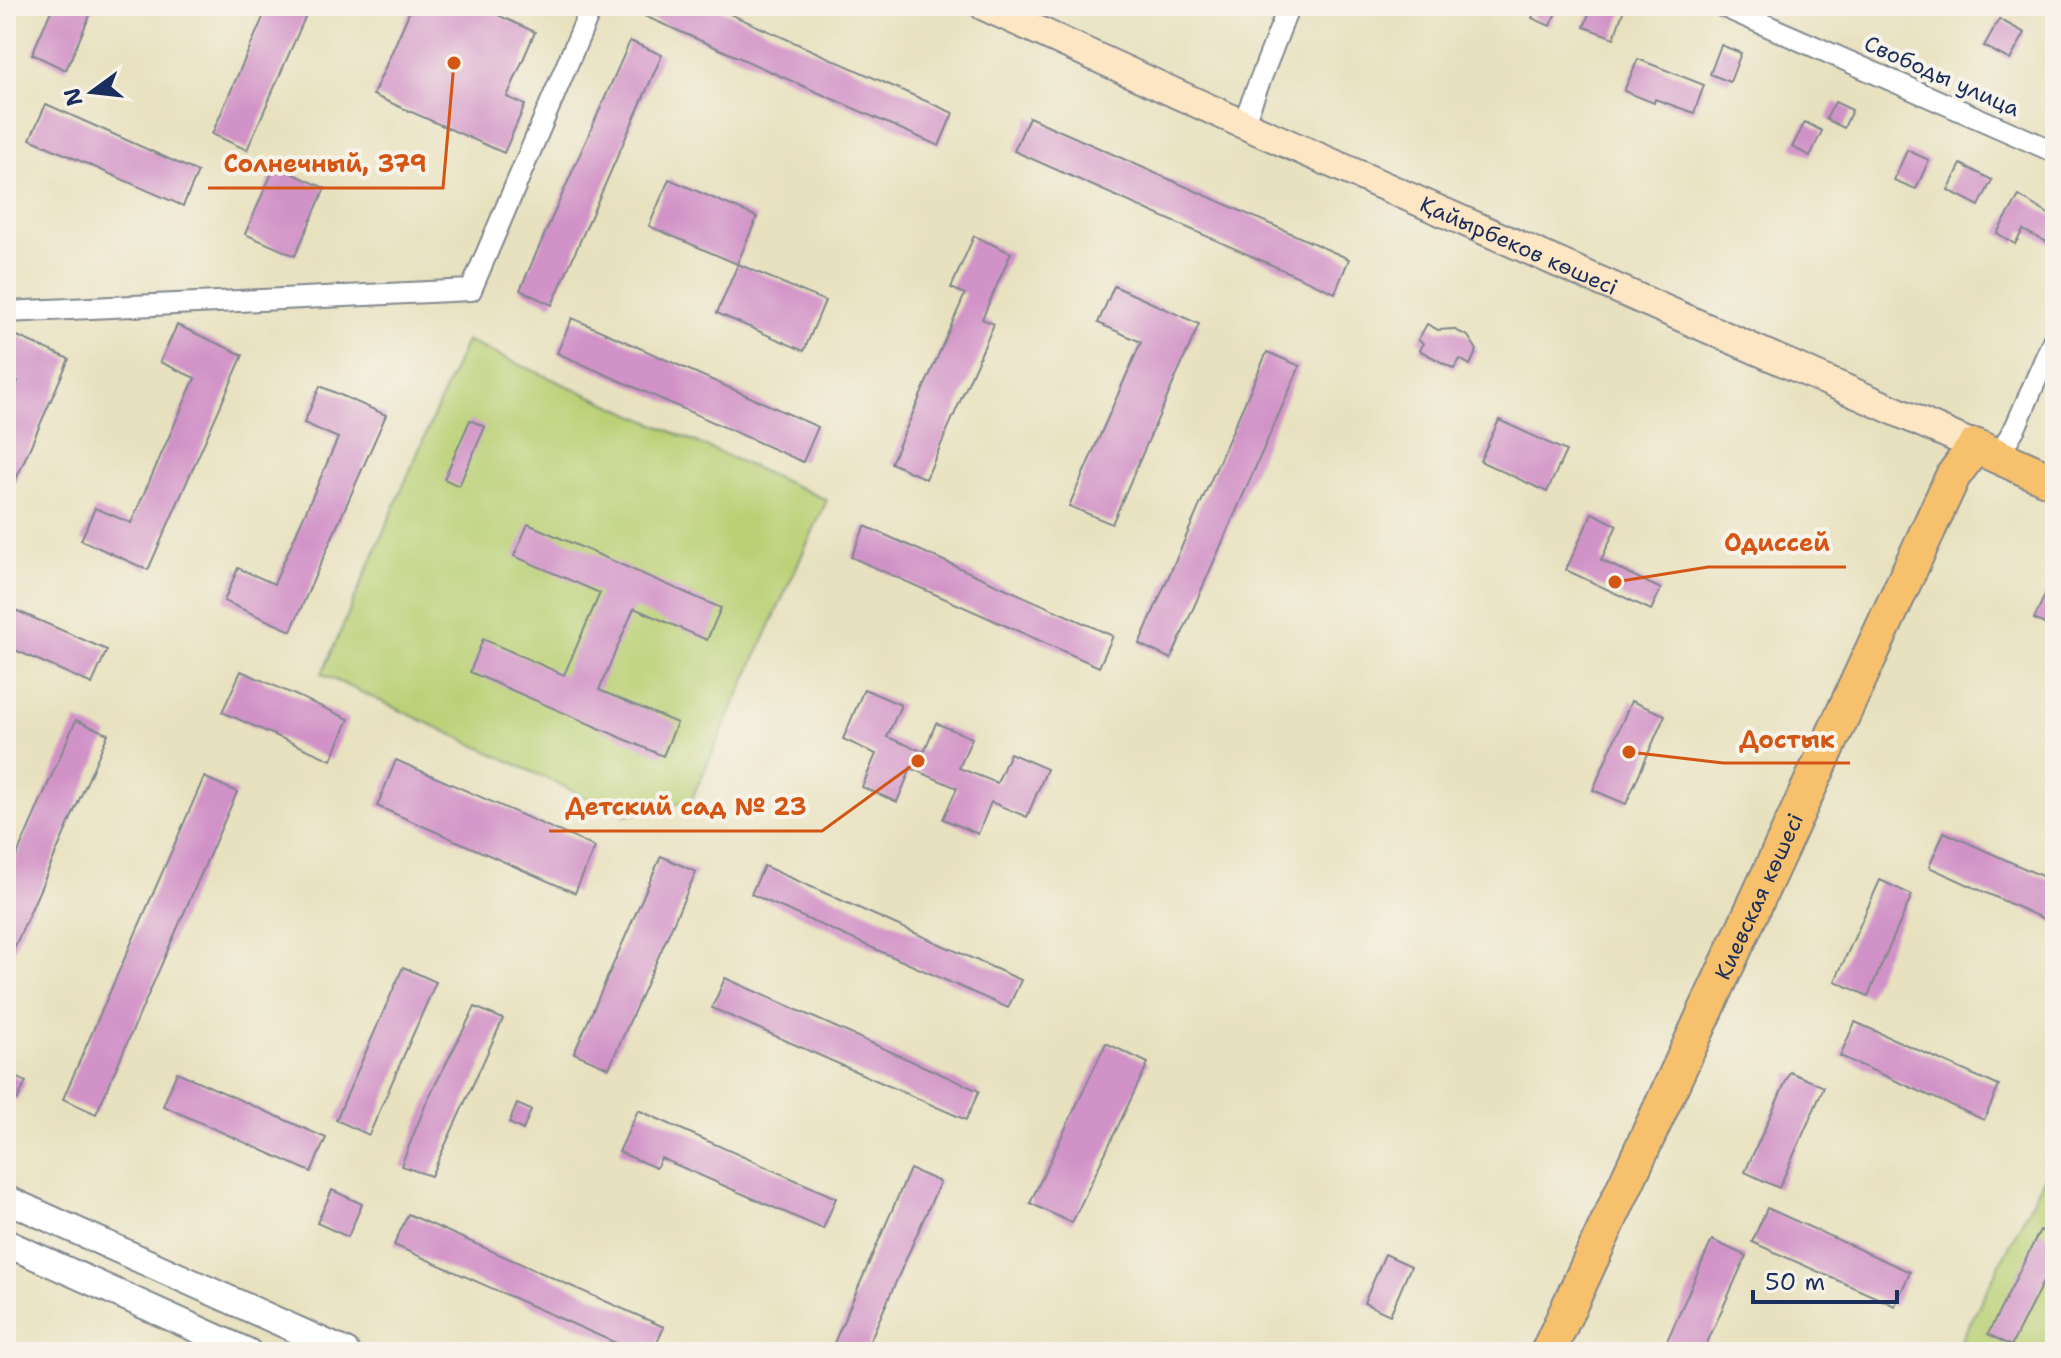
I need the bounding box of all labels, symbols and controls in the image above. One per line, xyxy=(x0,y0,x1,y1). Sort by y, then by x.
street label: Свободы улица xyxy=(1860,29,2025,123)
north arrow xyxy=(52,52,132,132)
text: N xyxy=(57,85,89,109)
callout: Солнечный, 379 xyxy=(208,140,443,188)
text: Солнечный, 379 xyxy=(223,148,427,180)
street label: Қайырбеков көшесі xyxy=(1416,189,1622,302)
callout: Одиссей xyxy=(1708,519,1846,567)
text: Одиссей xyxy=(1724,527,1830,559)
callout: Достык xyxy=(1723,715,1850,763)
text: Достык xyxy=(1739,724,1835,756)
callout: Детский сад № 23 xyxy=(549,783,822,831)
text: Детский сад № 23 xyxy=(565,791,807,823)
street label: Киевская көшесі xyxy=(1708,808,1810,984)
scale bar xyxy=(1753,1254,1897,1304)
text: 50 m xyxy=(1765,1266,1825,1298)

